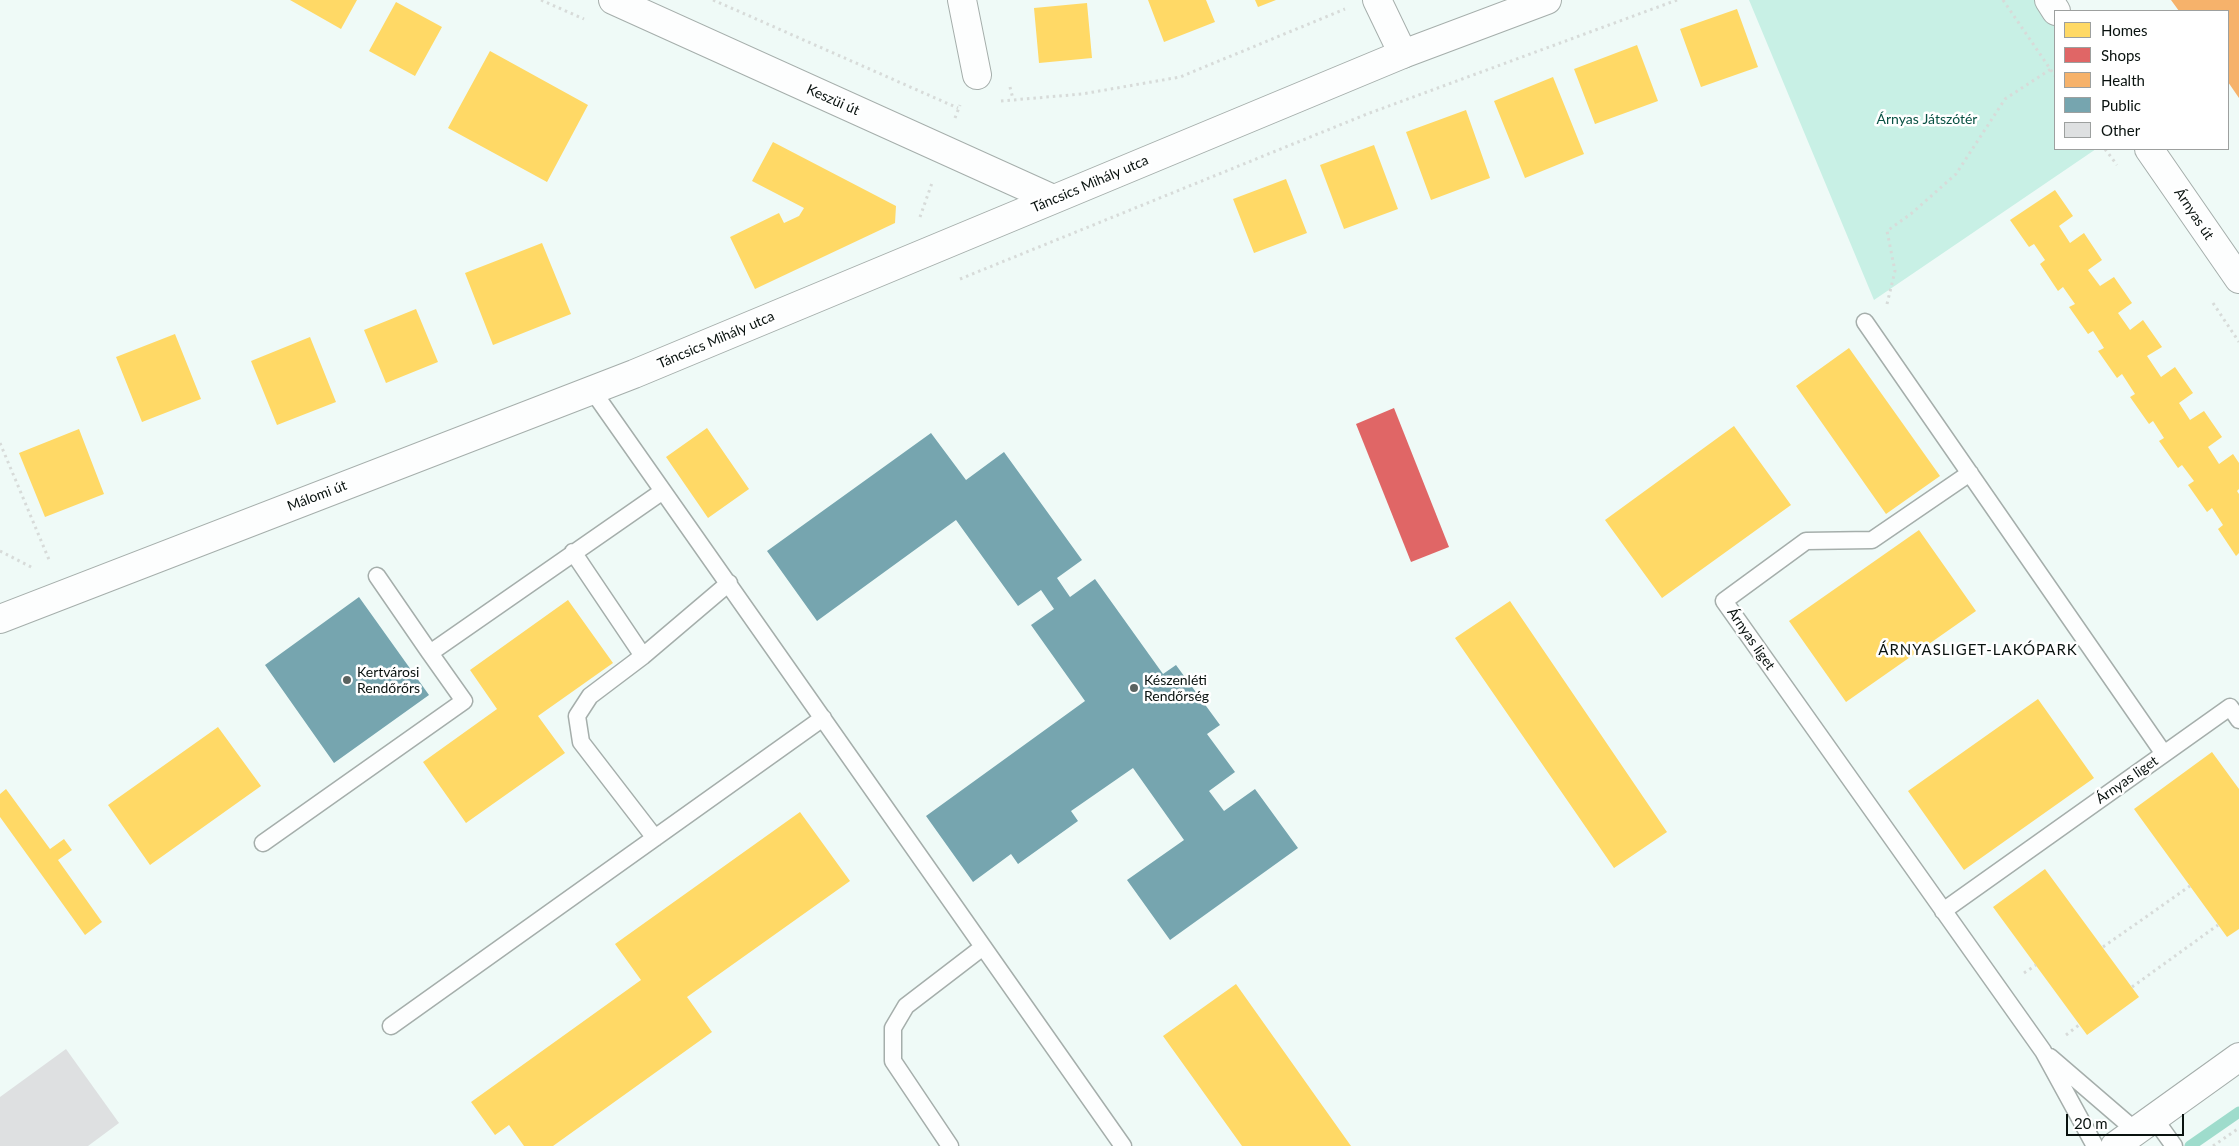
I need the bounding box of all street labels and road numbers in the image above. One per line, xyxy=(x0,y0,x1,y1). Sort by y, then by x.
street label: Keszüi út xyxy=(804,81,862,119)
street label: Táncsics Mihály utca xyxy=(1029,152,1151,216)
street label: Árnyas út xyxy=(2171,185,2217,243)
street label: Táncsics Mihály utca xyxy=(655,308,777,372)
street label: Málomi út xyxy=(285,477,349,515)
street label: Árnyas liget xyxy=(1723,605,1779,673)
street label: Árnyas liget xyxy=(2093,752,2161,808)

